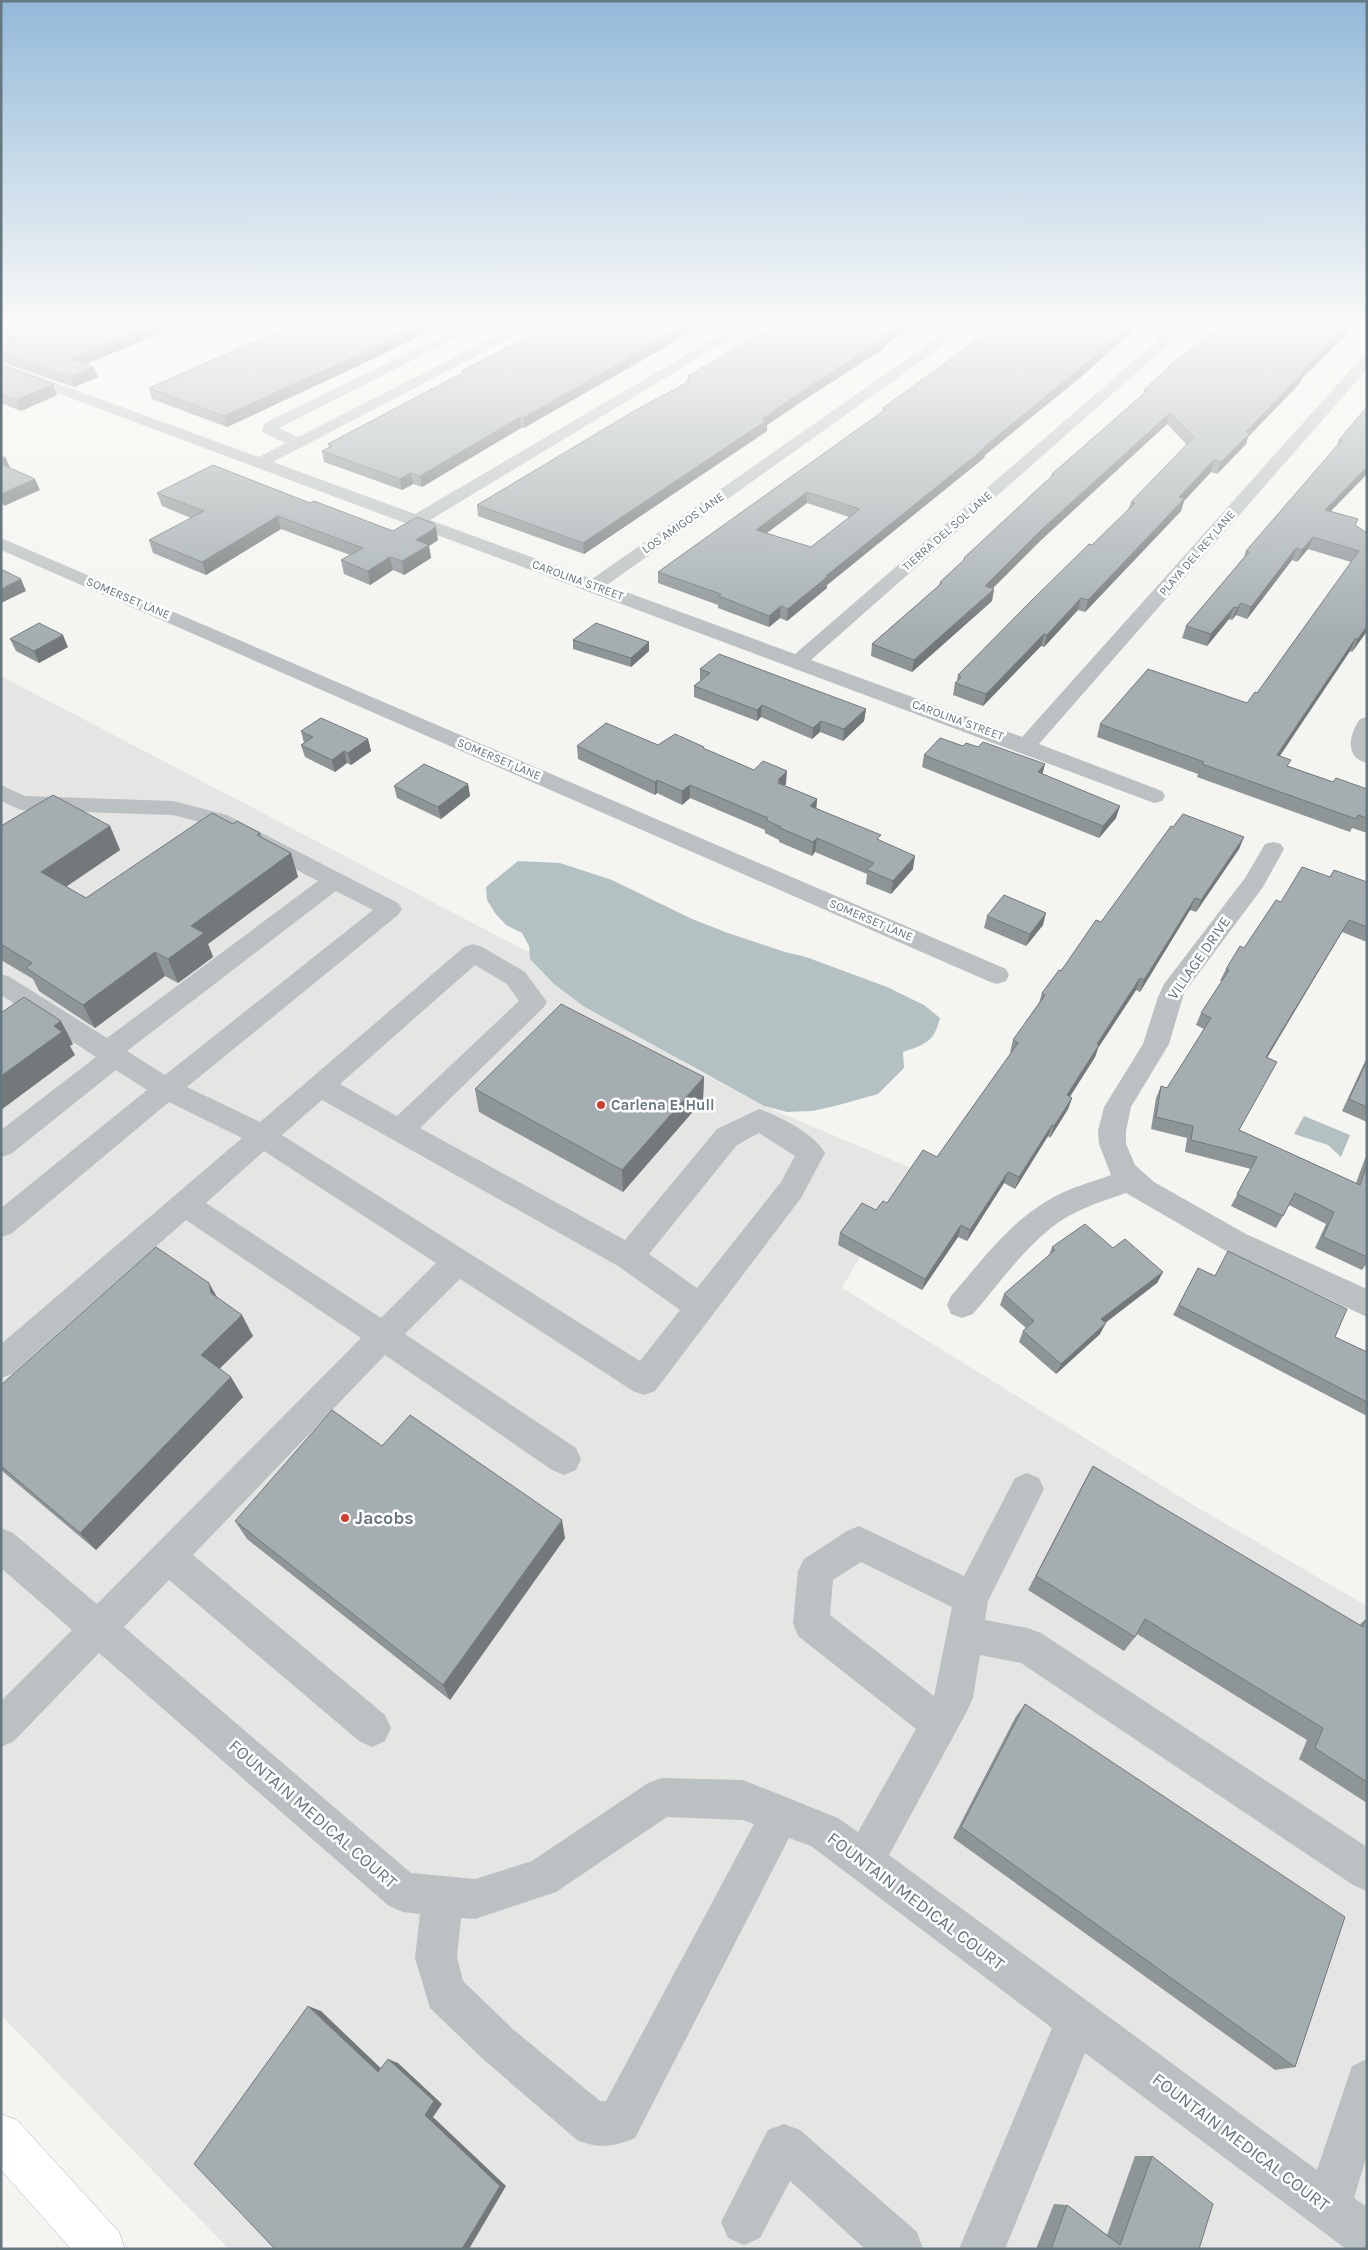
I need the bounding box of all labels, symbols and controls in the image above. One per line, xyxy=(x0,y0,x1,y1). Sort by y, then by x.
street label: TIERRA DEL SOL LANE xyxy=(899,488,995,574)
street label: LOS AMIGOS LANE xyxy=(639,489,727,557)
street label: PLAYA DEL REY LANE xyxy=(1156,507,1238,599)
street label: CAROLINA STREET xyxy=(530,557,626,603)
street label: SOMERSET LANE xyxy=(84,574,172,622)
street label: CAROLINA STREET xyxy=(910,697,1006,743)
street label: SOMERSET LANE xyxy=(455,735,543,783)
street label: SOMERSET LANE xyxy=(827,896,915,944)
street label: VILLAGE DRIVE xyxy=(1164,913,1234,1003)
place label: Carlena E. Hull xyxy=(611,1096,715,1114)
marker: Carlena E. Hull xyxy=(595,1099,607,1111)
place label: Jacobs xyxy=(355,1507,414,1529)
marker: Jacobs xyxy=(339,1512,351,1524)
street label: FOUNTAIN MEDICAL COURT xyxy=(224,1735,402,1893)
street label: FOUNTAIN MEDICAL COURT xyxy=(823,1827,1009,1975)
street label: FOUNTAIN MEDICAL COURT xyxy=(1148,2068,1334,2216)

